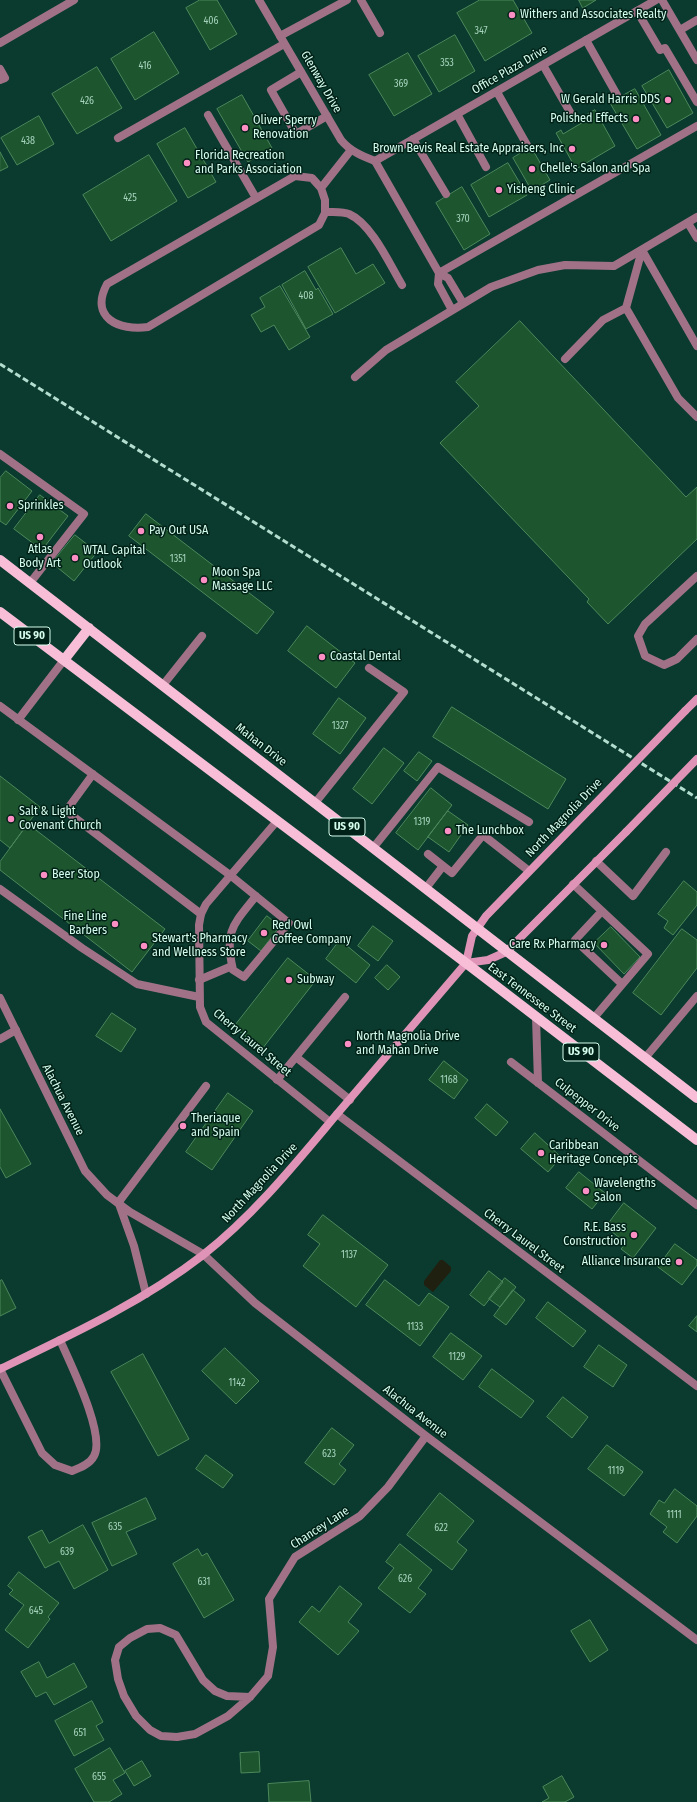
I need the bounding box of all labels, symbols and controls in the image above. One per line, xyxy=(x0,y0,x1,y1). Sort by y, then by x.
place label: Withers and Associates Realty xyxy=(520,8,666,22)
marker: Withers and Associates Realty xyxy=(507,10,517,20)
house number: 406 xyxy=(203,15,219,27)
house number: 347 xyxy=(474,25,488,37)
street label: Office Plaza Drive xyxy=(470,43,550,97)
street label: Glenway Drive xyxy=(297,48,345,116)
house number: 353 xyxy=(440,57,454,69)
house number: 416 xyxy=(138,60,152,72)
house number: 369 xyxy=(394,78,408,90)
place label: W Gerald Harris DDS xyxy=(561,93,660,107)
house number: 426 xyxy=(80,95,94,107)
marker: W Gerald Harris DDS xyxy=(663,95,673,105)
place label: Polished Effects xyxy=(550,112,628,126)
place label: Oliver Sperry Renovation xyxy=(253,114,317,142)
marker: Polished Effects xyxy=(631,114,641,124)
marker: Oliver Sperry Renovation xyxy=(240,123,250,133)
house number: 438 xyxy=(21,135,35,147)
place label: Brown Bevis Real Estate Appraisers, Inc xyxy=(373,142,564,156)
marker: Brown Bevis Real Estate Appraisers, Inc xyxy=(567,144,577,154)
place label: Florida Recreation and Parks Association xyxy=(195,149,302,177)
marker: Florida Recreation and Parks Association xyxy=(182,158,192,168)
place label: Chelle's Salon and Spa xyxy=(540,162,650,176)
marker: Chelle's Salon and Spa xyxy=(527,164,537,174)
place label: Yisheng Clinic xyxy=(507,183,575,197)
marker: Yisheng Clinic xyxy=(494,185,504,195)
house number: 425 xyxy=(123,192,137,204)
house number: 370 xyxy=(456,213,470,225)
house number: 408 xyxy=(298,290,314,302)
place label: Sprinkles xyxy=(18,499,64,513)
marker: Sprinkles xyxy=(5,501,15,511)
place label: Pay Out USA xyxy=(149,524,208,538)
marker: Pay Out USA xyxy=(136,526,146,536)
marker: Atlas Body Art xyxy=(35,532,45,542)
place label: Atlas Body Art xyxy=(19,543,61,571)
place label: WTAL Capital Outlook xyxy=(83,544,145,572)
marker: WTAL Capital Outlook xyxy=(70,553,80,563)
house number: 1351 xyxy=(170,553,186,565)
place label: Moon Spa Massage LLC xyxy=(212,566,273,594)
marker: Moon Spa Massage LLC xyxy=(199,575,209,585)
road number: US 90 xyxy=(14,627,50,645)
place label: Coastal Dental xyxy=(330,650,401,664)
marker: Coastal Dental xyxy=(317,652,327,662)
street label: Mahan Drive xyxy=(232,720,290,770)
house number: 1327 xyxy=(332,720,348,732)
street label: North Magnolia Drive xyxy=(523,776,605,860)
place label: Salt & Light Covenant Church xyxy=(19,805,101,833)
marker: Salt & Light Covenant Church xyxy=(6,814,16,824)
house number: 1319 xyxy=(414,816,430,828)
road number: US 90 xyxy=(329,818,365,836)
place label: The Lunchbox xyxy=(456,824,524,838)
marker: The Lunchbox xyxy=(443,826,453,836)
place label: Beer Stop xyxy=(52,868,100,882)
marker: Beer Stop xyxy=(39,870,49,880)
place label: Fine Line Barbers xyxy=(63,910,107,938)
marker: Fine Line Barbers xyxy=(110,919,120,929)
place label: Red Owl Coffee Company xyxy=(272,919,351,947)
marker: Red Owl Coffee Company xyxy=(259,928,269,938)
place label: Stewart's Pharmacy and Wellness Store xyxy=(152,932,247,960)
place label: Care Rx Pharmacy xyxy=(509,938,596,952)
marker: Care Rx Pharmacy xyxy=(599,940,609,950)
marker: Stewart's Pharmacy and Wellness Store xyxy=(139,941,149,951)
street label: East Tennessee Street xyxy=(485,960,579,1036)
place label: Subway xyxy=(297,973,334,987)
marker: Subway xyxy=(284,975,294,985)
street label: Cherry Laurel Street xyxy=(210,1006,294,1080)
place label: North Magnolia Drive and Mahan Drive xyxy=(356,1030,460,1058)
marker: North Magnolia Drive and Mahan Drive xyxy=(343,1039,353,1049)
road number: US 90 xyxy=(563,1043,599,1061)
street label: Alachua Avenue xyxy=(39,1062,87,1138)
house number: 1168 xyxy=(440,1074,458,1086)
street label: Culpepper Drive xyxy=(552,1075,622,1135)
place label: Theriaque and Spain xyxy=(191,1112,241,1140)
marker: Theriaque and Spain xyxy=(178,1121,188,1131)
place label: Caribbean Heritage Concepts xyxy=(549,1139,638,1167)
street label: North Magnolia Drive xyxy=(219,1140,301,1226)
marker: Caribbean Heritage Concepts xyxy=(536,1148,546,1158)
place label: Wavelengths Salon xyxy=(594,1177,656,1205)
marker: Wavelengths Salon xyxy=(581,1186,591,1196)
street label: Cherry Laurel Street xyxy=(481,1206,567,1276)
place label: R.E. Bass Construction xyxy=(563,1221,626,1249)
marker: R.E. Bass Construction xyxy=(629,1230,639,1240)
house number: 1137 xyxy=(341,1249,357,1261)
place label: Alliance Insurance xyxy=(582,1255,671,1269)
marker: Alliance Insurance xyxy=(674,1257,684,1267)
house number: 1133 xyxy=(407,1321,423,1333)
house number: 1129 xyxy=(449,1351,465,1363)
house number: 1142 xyxy=(229,1377,245,1389)
street label: Alachua Avenue xyxy=(380,1382,450,1442)
house number: 623 xyxy=(322,1448,336,1460)
house number: 1119 xyxy=(608,1465,624,1477)
street label: Chancey Lane xyxy=(288,1504,352,1552)
house number: 1111 xyxy=(666,1509,682,1521)
house number: 635 xyxy=(108,1521,122,1533)
house number: 622 xyxy=(434,1522,448,1534)
house number: 639 xyxy=(60,1546,74,1558)
house number: 626 xyxy=(398,1573,412,1585)
house number: 631 xyxy=(197,1576,211,1588)
house number: 645 xyxy=(29,1605,43,1617)
house number: 651 xyxy=(74,1727,86,1739)
house number: 655 xyxy=(92,1771,106,1783)

